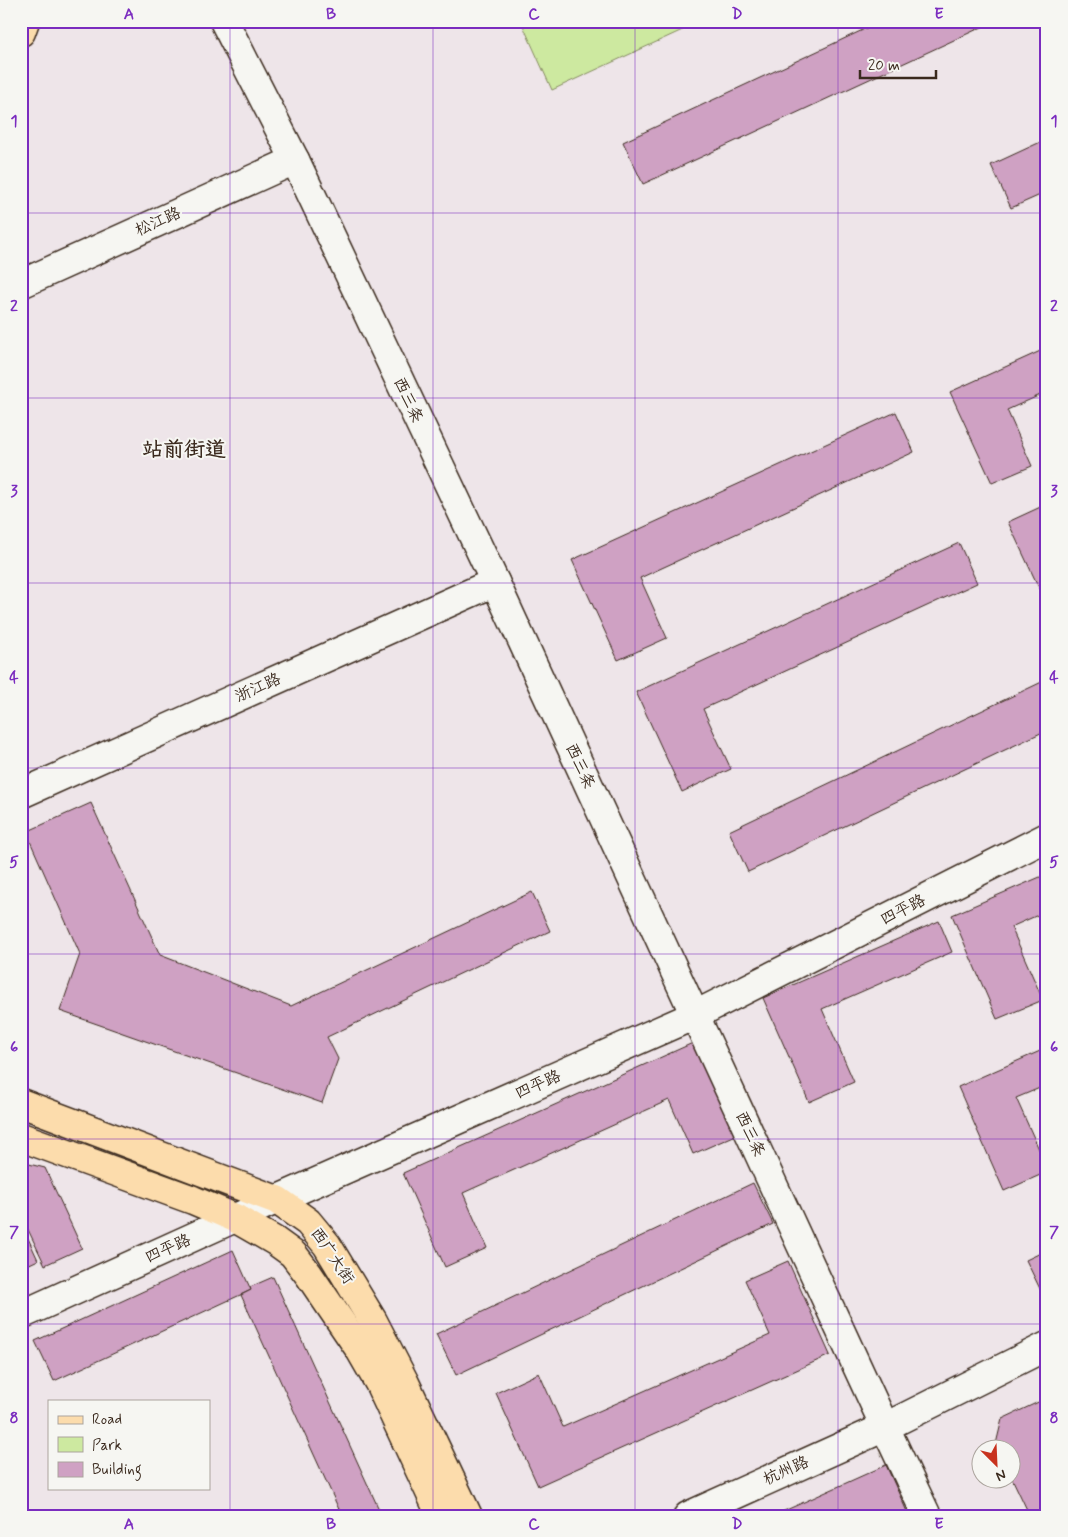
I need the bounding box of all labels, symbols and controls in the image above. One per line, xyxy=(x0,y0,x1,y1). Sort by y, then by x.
text: A xyxy=(124,4,134,25)
text: B xyxy=(326,4,336,25)
text: C xyxy=(528,4,540,25)
text: D xyxy=(731,4,743,25)
text: E xyxy=(934,4,944,25)
scale bar xyxy=(860,48,937,80)
text: 20 m xyxy=(868,56,900,76)
text: 1 xyxy=(10,111,18,132)
text: 1 xyxy=(1050,111,1058,132)
street label: 松江路 xyxy=(132,203,184,241)
text: 2 xyxy=(10,296,18,317)
text: 2 xyxy=(1050,296,1058,317)
street label: 西三条 xyxy=(388,374,428,426)
district label: 站前街道 xyxy=(142,436,226,464)
text: 3 xyxy=(10,481,18,502)
text: 3 xyxy=(1050,481,1058,502)
text: 4 xyxy=(9,667,19,688)
text: 4 xyxy=(1049,667,1059,688)
street label: 浙江路 xyxy=(232,669,284,707)
street label: 西三条 xyxy=(560,740,600,792)
text: 5 xyxy=(9,852,19,873)
text: 5 xyxy=(1049,852,1059,873)
street label: 四平路 xyxy=(877,890,929,930)
text: 6 xyxy=(10,1037,18,1058)
text: 6 xyxy=(1050,1037,1058,1058)
street label: 四平路 xyxy=(512,1066,564,1104)
street label: 西三条 xyxy=(730,1108,770,1160)
text: 7 xyxy=(9,1222,19,1243)
text: 7 xyxy=(1049,1222,1059,1243)
street label: 西广大街 xyxy=(305,1224,359,1288)
street label: 四平路 xyxy=(142,1230,194,1268)
legend xyxy=(48,1400,210,1490)
text: 8 xyxy=(9,1408,19,1429)
text: 8 xyxy=(1049,1408,1059,1429)
text: Road xyxy=(92,1410,122,1430)
text: Park xyxy=(92,1436,122,1456)
north arrow xyxy=(970,1440,1020,1490)
street label: 杭州路 xyxy=(760,1452,812,1490)
text: Building xyxy=(92,1460,142,1481)
text: N xyxy=(993,1465,1009,1485)
text: A xyxy=(124,1514,134,1535)
text: B xyxy=(326,1514,336,1535)
text: C xyxy=(528,1514,540,1535)
text: D xyxy=(731,1514,743,1535)
text: E xyxy=(934,1514,944,1535)

